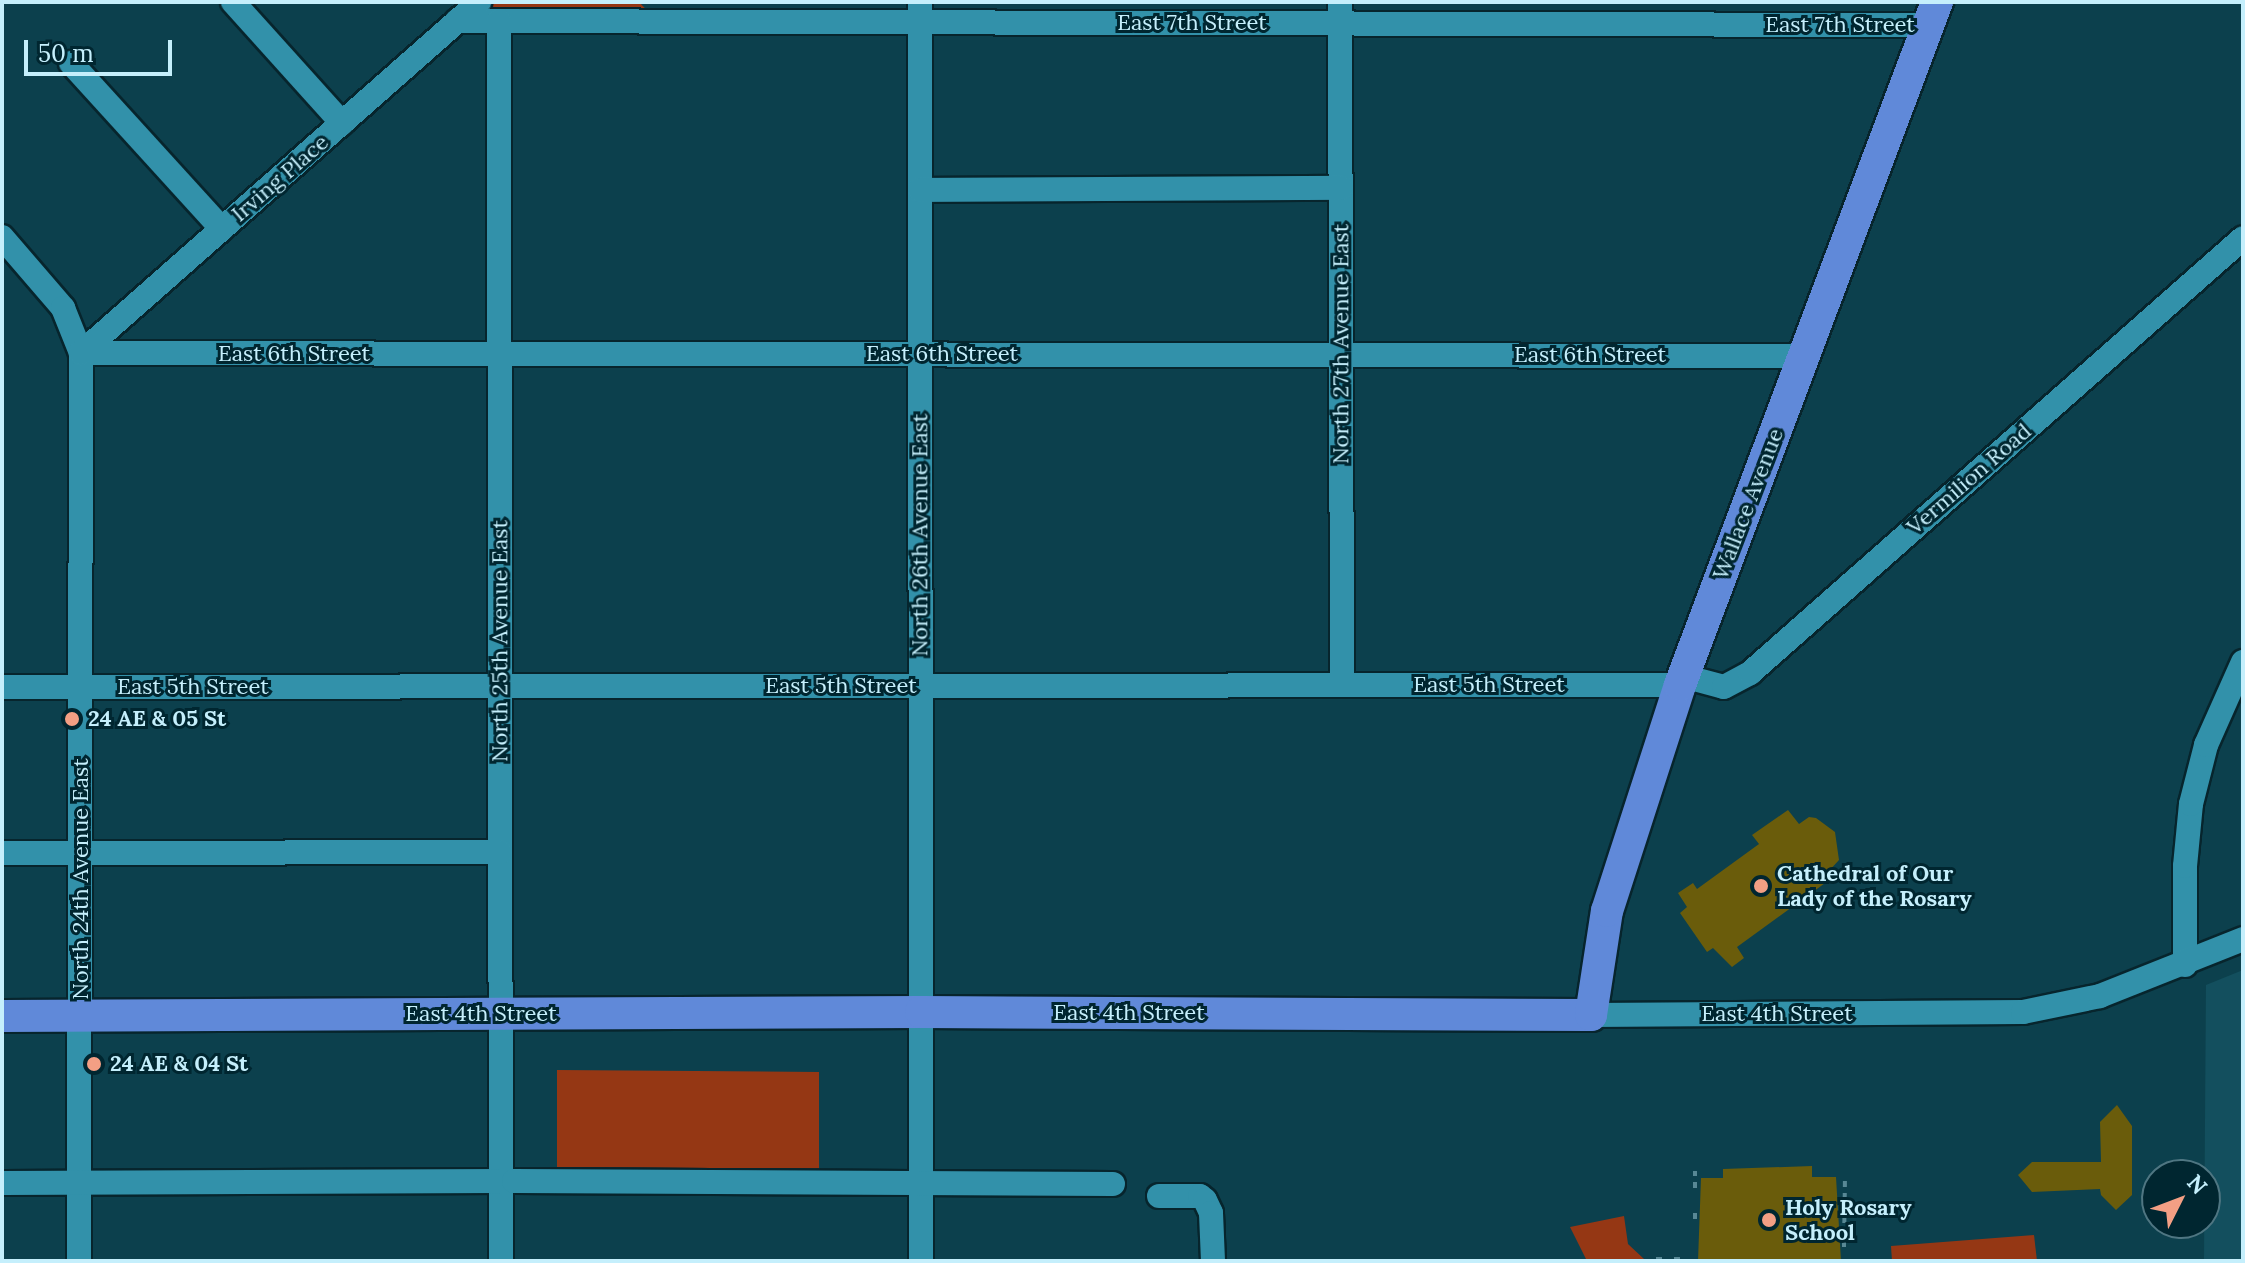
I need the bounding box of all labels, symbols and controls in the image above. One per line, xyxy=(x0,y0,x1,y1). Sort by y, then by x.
street label: East 7th Street xyxy=(1117,10,1267,36)
street label: East 7th Street xyxy=(1765,12,1915,38)
scale bar xyxy=(28,24,176,74)
text: 50 m xyxy=(38,38,94,69)
street label: Irving Place xyxy=(226,129,334,227)
street label: North 27th Avenue East xyxy=(1328,224,1354,464)
street label: East 6th Street xyxy=(218,341,370,367)
street label: East 6th Street xyxy=(866,341,1018,367)
street label: East 6th Street xyxy=(1514,342,1666,368)
street label: North 26th Avenue East xyxy=(907,414,933,656)
street label: Vermilion Road xyxy=(1901,418,2037,540)
street label: Wallace Avenue xyxy=(1707,425,1789,583)
street label: North 25th Avenue East xyxy=(487,520,513,762)
street label: East 5th Street xyxy=(1413,672,1565,698)
street label: East 5th Street xyxy=(765,673,917,699)
street label: East 5th Street xyxy=(117,674,269,700)
place label: 24 AE & 05 St xyxy=(88,706,226,732)
marker: 24 AE & 05 St xyxy=(63,710,81,728)
street label: North 24th Avenue East xyxy=(68,758,94,1000)
place label: Cathedral of Our Lady of the Rosary xyxy=(1777,860,1972,912)
marker: Cathedral of Our Lady of the Rosary xyxy=(1752,877,1770,895)
street label: East 4th Street xyxy=(1053,1000,1205,1026)
street label: East 4th Street xyxy=(405,1001,557,1027)
street label: East 4th Street xyxy=(1701,1001,1853,1027)
place label: 24 AE & 04 St xyxy=(110,1051,248,1077)
marker: 24 AE & 04 St xyxy=(85,1055,103,1073)
north arrow xyxy=(2141,1159,2221,1239)
text: N xyxy=(2181,1169,2213,1200)
place label: Holy Rosary School xyxy=(1785,1194,1912,1246)
marker: Holy Rosary School xyxy=(1760,1211,1778,1229)

